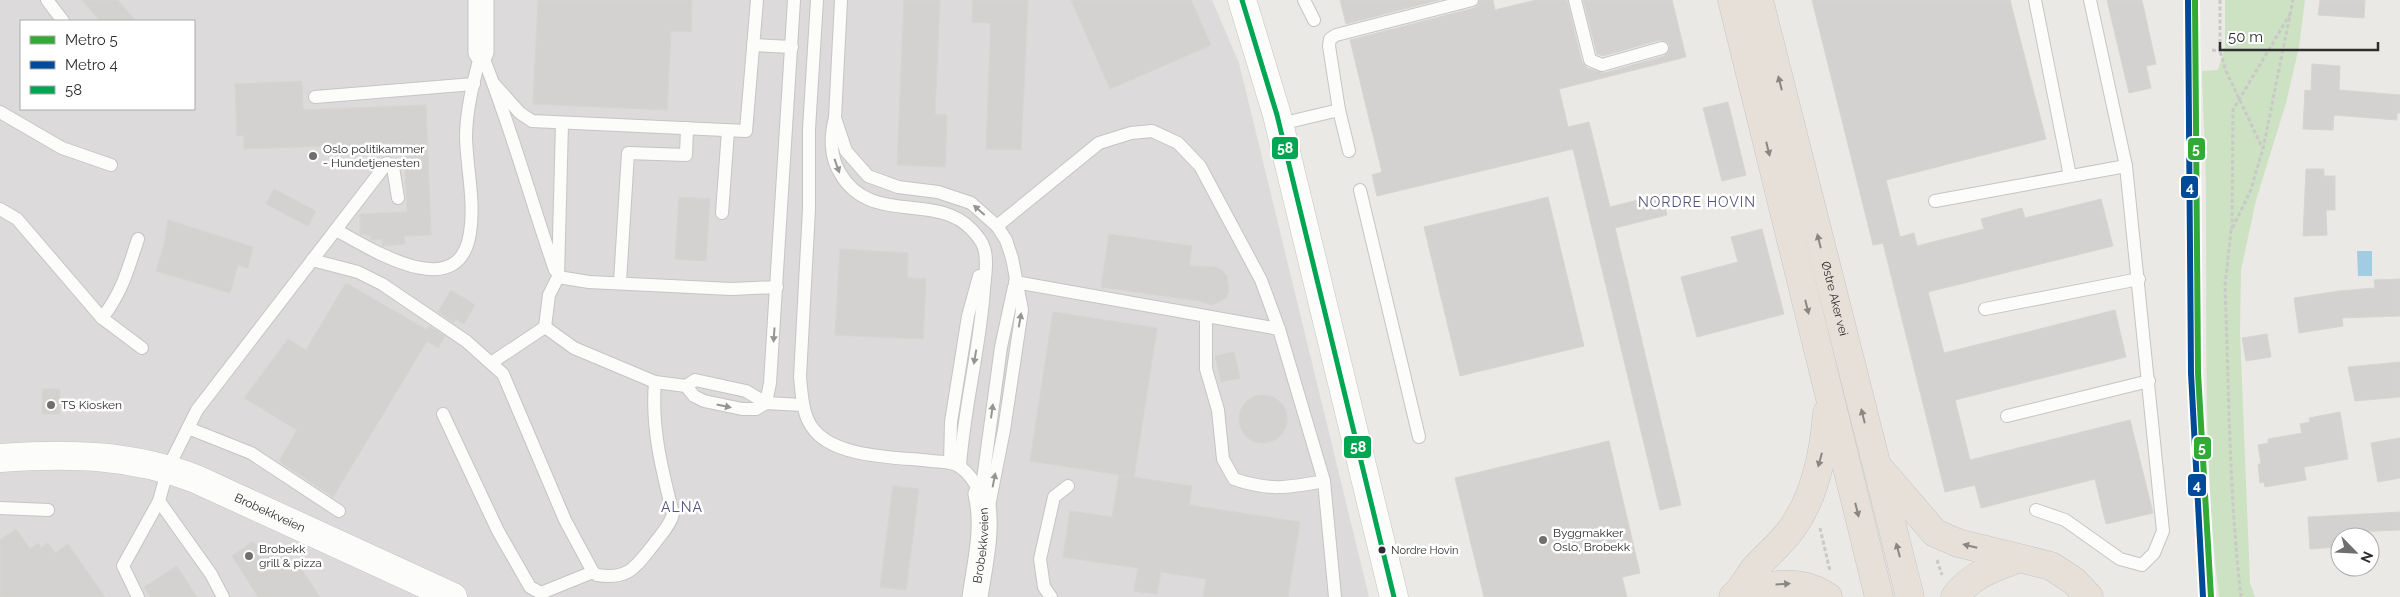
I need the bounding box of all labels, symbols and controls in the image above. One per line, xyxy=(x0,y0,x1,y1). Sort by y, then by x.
legend xyxy=(20,20,195,110)
scale bar xyxy=(2220,20,2378,52)
text: 50 m xyxy=(2228,28,2263,46)
text: Metro 5 xyxy=(65,31,118,49)
text: Metro 4 xyxy=(65,56,118,74)
one-way arrow xyxy=(1775,76,1783,91)
text: 58 xyxy=(65,81,82,99)
line badge: 58 xyxy=(1271,136,1299,160)
line badge: 5 xyxy=(2187,137,2206,161)
text: 58 xyxy=(1277,140,1293,156)
text: 5 xyxy=(2192,141,2200,157)
place label: Oslo politikammer - Hundetjenesten xyxy=(323,142,425,170)
one-way arrow xyxy=(1764,142,1772,157)
marker: Oslo politikammer - Hundetjenesten xyxy=(307,150,319,162)
one-way arrow xyxy=(833,159,841,174)
line badge: 4 xyxy=(2180,175,2199,199)
text: 4 xyxy=(2186,179,2194,195)
district label: NORDRE HOVIN xyxy=(1638,194,1756,210)
one-way arrow xyxy=(973,205,986,216)
one-way arrow xyxy=(1815,234,1823,249)
street label: Østre Aker vei xyxy=(1818,260,1851,337)
one-way arrow xyxy=(1803,300,1811,315)
one-way arrow xyxy=(1017,311,1025,327)
one-way arrow xyxy=(769,327,777,343)
one-way arrow xyxy=(971,350,979,366)
place label: TS Kiosken xyxy=(61,398,122,412)
marker: TS Kiosken xyxy=(45,399,57,411)
one-way arrow xyxy=(716,402,732,410)
one-way arrow xyxy=(988,402,996,418)
one-way arrow xyxy=(1859,408,1867,423)
line badge: 58 xyxy=(1343,435,1372,459)
line badge: 5 xyxy=(2193,436,2212,460)
text: 58 xyxy=(1350,439,1366,455)
text: 5 xyxy=(2198,440,2206,456)
one-way arrow xyxy=(1816,452,1824,468)
one-way arrow xyxy=(991,472,999,488)
line badge: 4 xyxy=(2187,473,2207,497)
text: 4 xyxy=(2193,477,2201,493)
street label: Brobekkveien xyxy=(232,491,307,535)
district label: ALNA xyxy=(661,499,703,515)
one-way arrow xyxy=(1853,502,1861,517)
street label: Brobekkveien xyxy=(970,507,991,585)
place label: Byggmakker Oslo, Brobekk xyxy=(1553,526,1631,554)
north arrow xyxy=(2330,527,2380,577)
marker: Byggmakker Oslo, Brobekk xyxy=(1537,534,1549,546)
place label: Brobekk grill & pizza xyxy=(259,542,322,570)
one-way arrow xyxy=(1893,542,1901,557)
one-way arrow xyxy=(1963,542,1978,550)
place label: Nordre Hovin xyxy=(1391,544,1458,557)
marker: Nordre Hovin xyxy=(1377,545,1387,555)
text: N xyxy=(2357,549,2376,565)
marker: Brobekk grill & pizza xyxy=(243,550,255,562)
one-way arrow xyxy=(1775,580,1791,588)

